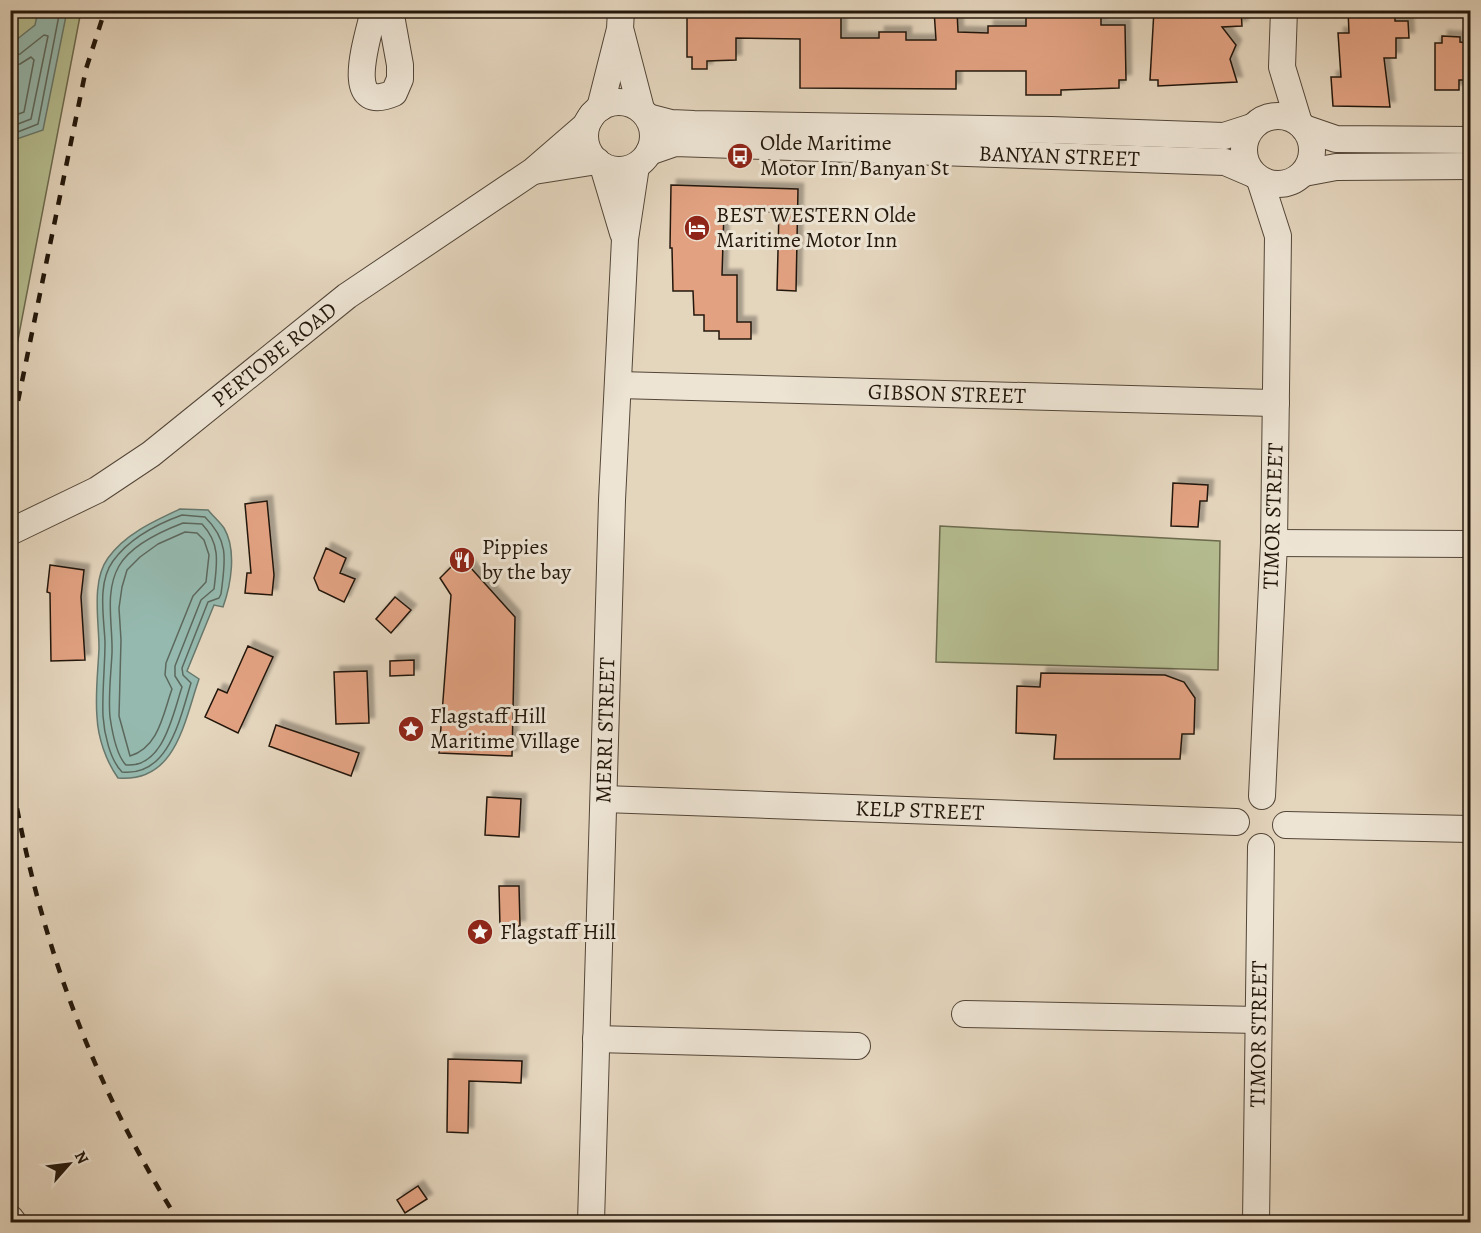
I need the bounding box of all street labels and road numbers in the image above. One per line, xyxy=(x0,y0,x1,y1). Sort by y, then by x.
street label: BANYAN STREET xyxy=(978,139,1140,174)
street label: PERTOBE ROAD xyxy=(206,295,343,414)
street label: GIBSON STREET xyxy=(867,377,1026,411)
street label: TIMOR STREET xyxy=(1255,442,1291,590)
street label: MERRI STREET xyxy=(588,657,622,804)
street label: KELP STREET xyxy=(855,793,985,828)
street label: TIMOR STREET xyxy=(1243,961,1274,1108)

